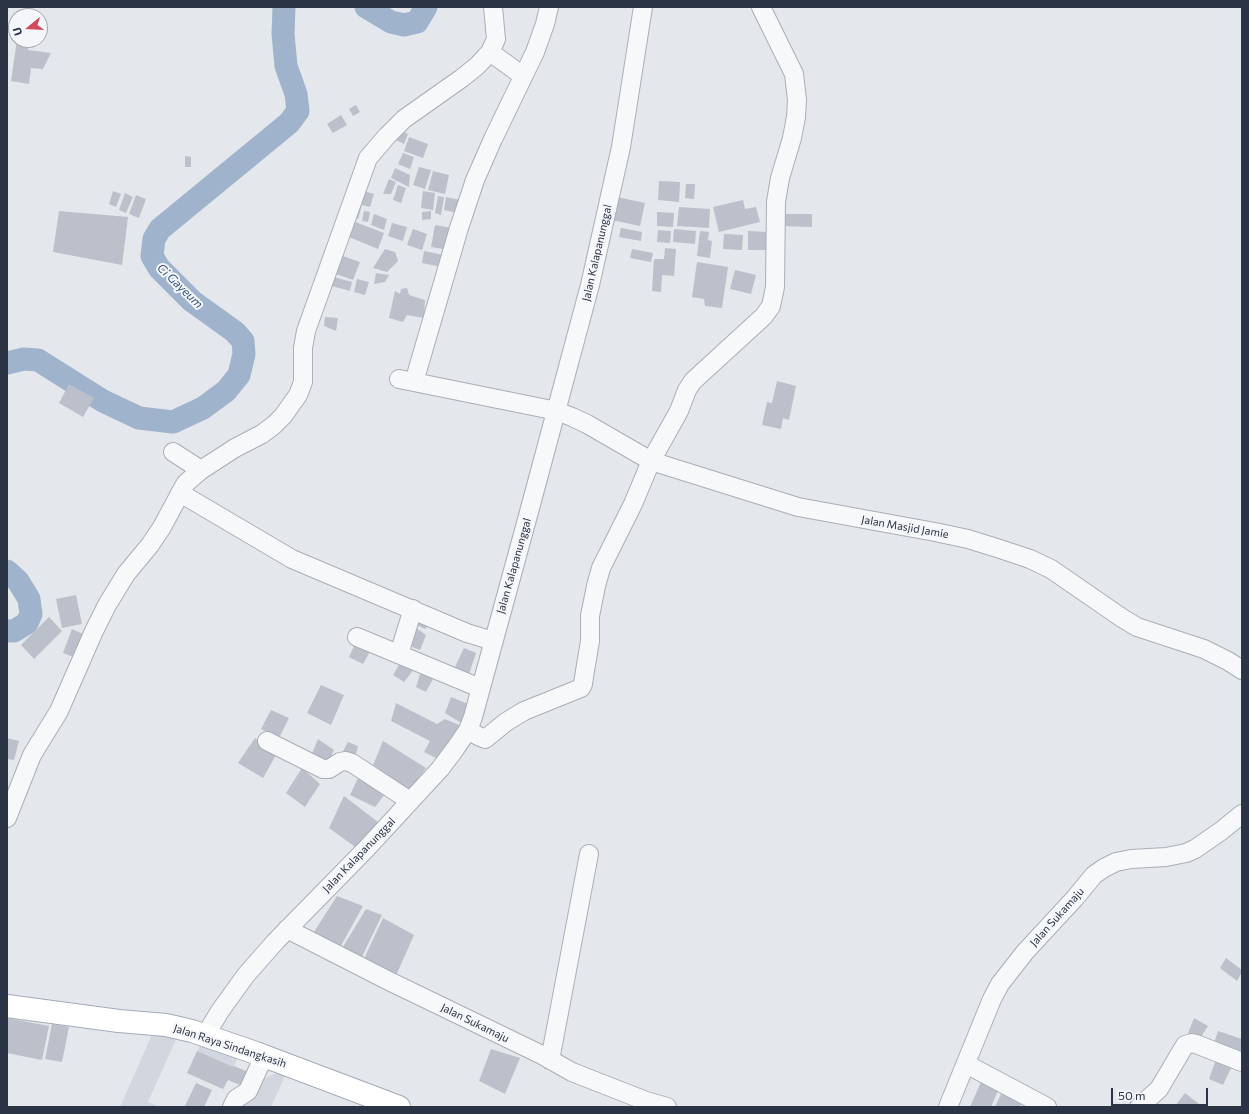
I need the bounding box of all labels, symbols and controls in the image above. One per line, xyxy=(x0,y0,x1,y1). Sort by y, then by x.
north arrow xyxy=(8,8,48,48)
text: U xyxy=(10,26,24,37)
street label: Jalan Kalapanunggal xyxy=(579,203,615,303)
water label: Ci Gayeum xyxy=(154,261,206,311)
street label: Jalan Masjid Jamie xyxy=(860,513,950,541)
street label: Jalan Kalapanunggal xyxy=(494,517,534,615)
street label: Jalan Kalapanunggal xyxy=(320,815,398,895)
street label: Jalan Sukamaju xyxy=(1027,885,1087,949)
street label: Jalan Sukamaju xyxy=(439,1001,511,1045)
street label: Jalan Raya Sindangkasih xyxy=(172,1021,288,1071)
scale bar xyxy=(1113,1080,1210,1106)
text: 50 m xyxy=(1118,1088,1146,1102)

